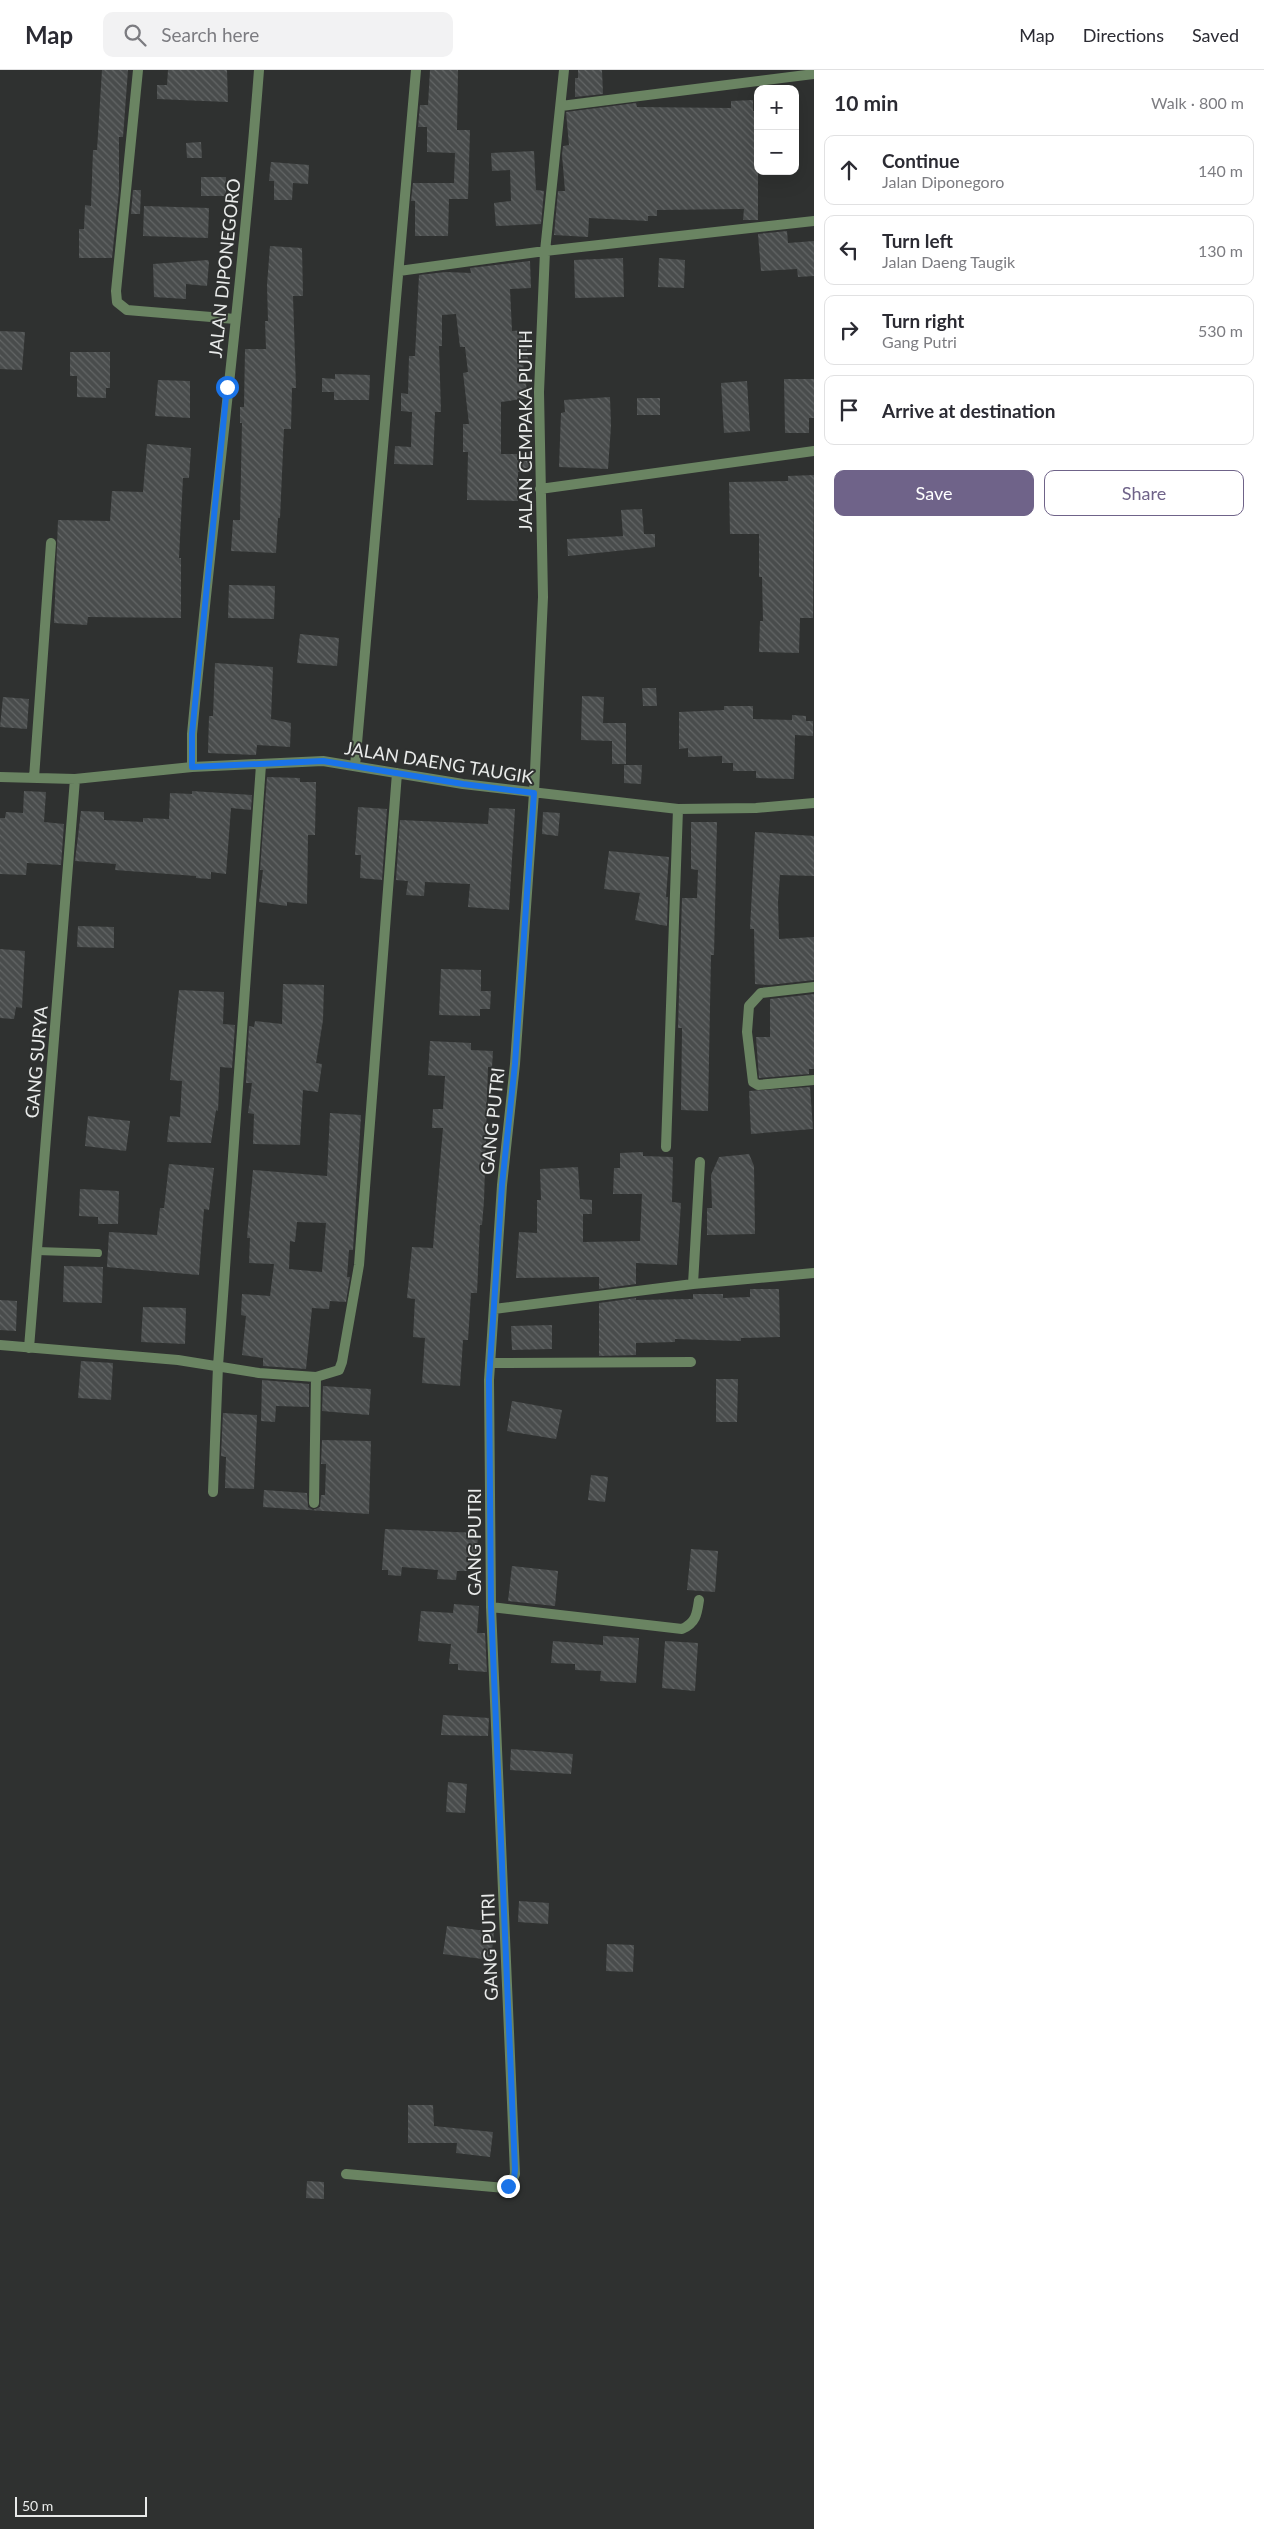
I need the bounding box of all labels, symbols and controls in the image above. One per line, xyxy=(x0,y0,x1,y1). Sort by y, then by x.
search box xyxy=(103,12,453,57)
text: Map xyxy=(25,20,73,49)
icon: search xyxy=(121,21,149,49)
text: Search here xyxy=(161,23,259,46)
text: Map xyxy=(1019,24,1055,46)
text: Directions xyxy=(1083,24,1164,46)
text: Saved xyxy=(1192,24,1239,46)
map controls xyxy=(754,85,799,175)
button: + xyxy=(754,85,799,130)
text: 10 min xyxy=(834,90,898,115)
text: Walk · 800 m xyxy=(1151,93,1244,112)
button: − xyxy=(754,130,799,175)
text: Continue xyxy=(882,149,960,172)
icon: ahead xyxy=(835,156,863,184)
text: 140 m xyxy=(1198,161,1243,180)
text: Jalan Diponegoro xyxy=(882,172,1004,191)
street label: JALAN DIPONEGORO xyxy=(204,177,244,359)
text: Turn left xyxy=(882,229,953,252)
icon: left xyxy=(835,236,863,264)
text: 130 m xyxy=(1198,241,1243,260)
text: Jalan Daeng Taugik xyxy=(882,252,1015,271)
text: Turn right xyxy=(882,309,964,332)
icon: right xyxy=(835,316,863,344)
text: 530 m xyxy=(1198,321,1243,340)
street label: JALAN CEMPAKA PUTIH xyxy=(514,330,536,532)
text: Gang Putri xyxy=(882,332,957,351)
route start xyxy=(216,376,239,399)
icon: arrive xyxy=(835,396,863,424)
text: Arrive at destination xyxy=(882,399,1055,422)
button: Save xyxy=(834,470,1034,516)
button: Share xyxy=(1044,470,1244,516)
street label: JALAN DAENG TAUGIK xyxy=(343,736,535,788)
street label: GANG SURYA xyxy=(20,1004,52,1119)
street label: GANG PUTRI xyxy=(475,1066,509,1176)
street label: GANG PUTRI xyxy=(463,1488,485,1596)
street label: GANG PUTRI xyxy=(476,1893,502,2001)
route end xyxy=(497,2175,520,2198)
scale bar xyxy=(15,2494,148,2517)
text: 50 m xyxy=(22,2497,53,2514)

